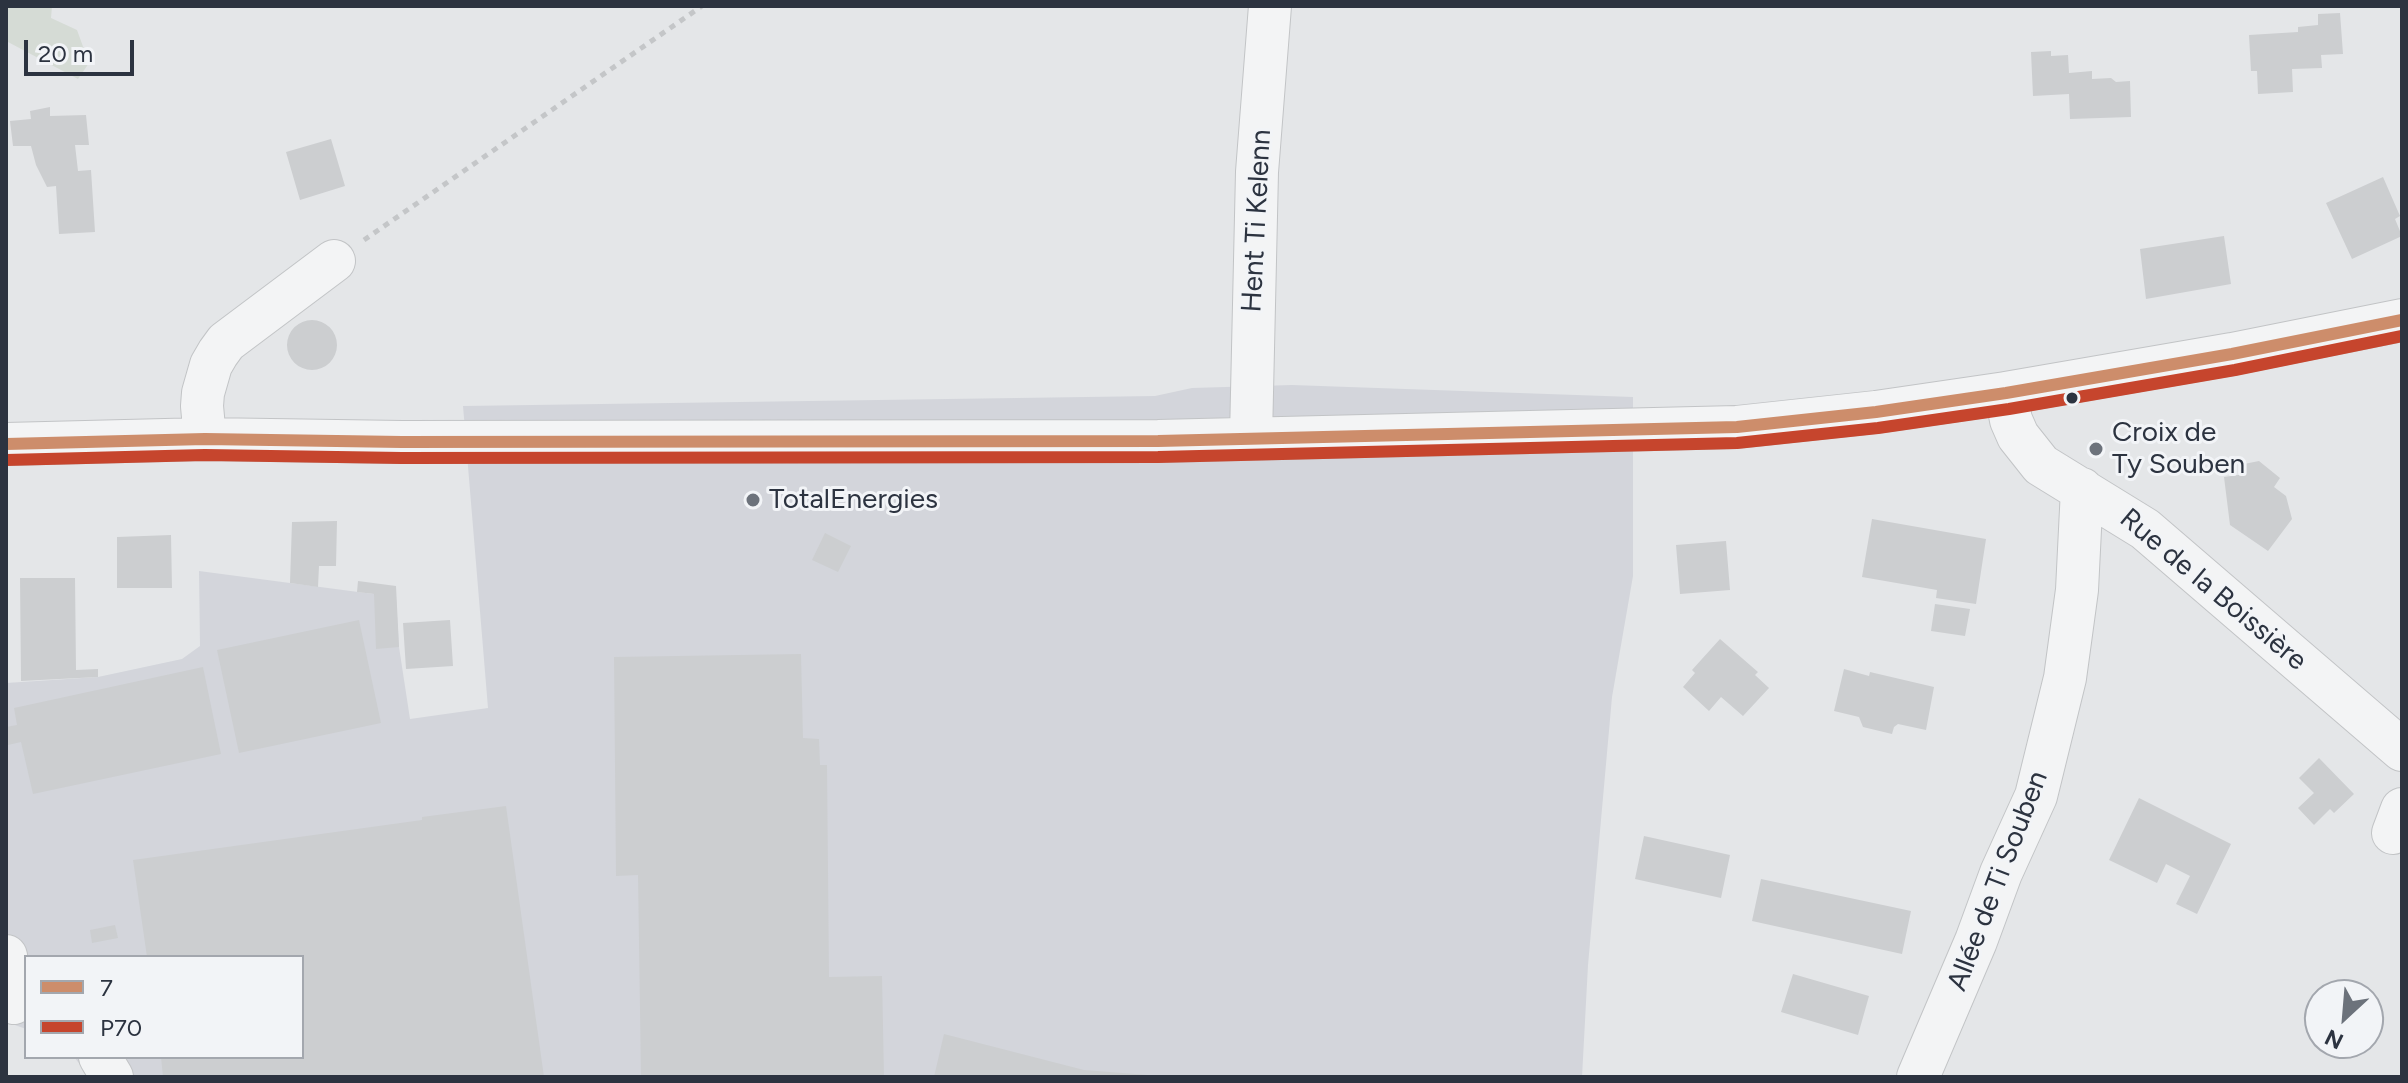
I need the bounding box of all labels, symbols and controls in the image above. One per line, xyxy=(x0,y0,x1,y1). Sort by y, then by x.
scale bar xyxy=(28,24,138,74)
text: 20 m xyxy=(38,39,93,68)
street label: Hent Ti Kelenn xyxy=(1235,129,1279,313)
unlabelled marker xyxy=(2064,390,2080,406)
place label: Croix de Ty Souben xyxy=(2112,416,2245,482)
marker: Croix de Ty Souben xyxy=(2087,440,2105,458)
place label: TotalEnergies xyxy=(769,483,938,517)
marker: TotalEnergies xyxy=(744,491,762,509)
street label: Rue de la Boissière xyxy=(2113,502,2313,678)
street label: Allée de Ti Souben xyxy=(1941,766,2055,996)
legend xyxy=(24,955,304,1059)
text: 7 xyxy=(100,973,113,1002)
north arrow xyxy=(2304,979,2384,1059)
text: P70 xyxy=(100,1013,142,1042)
text: N xyxy=(2321,1023,2348,1055)

